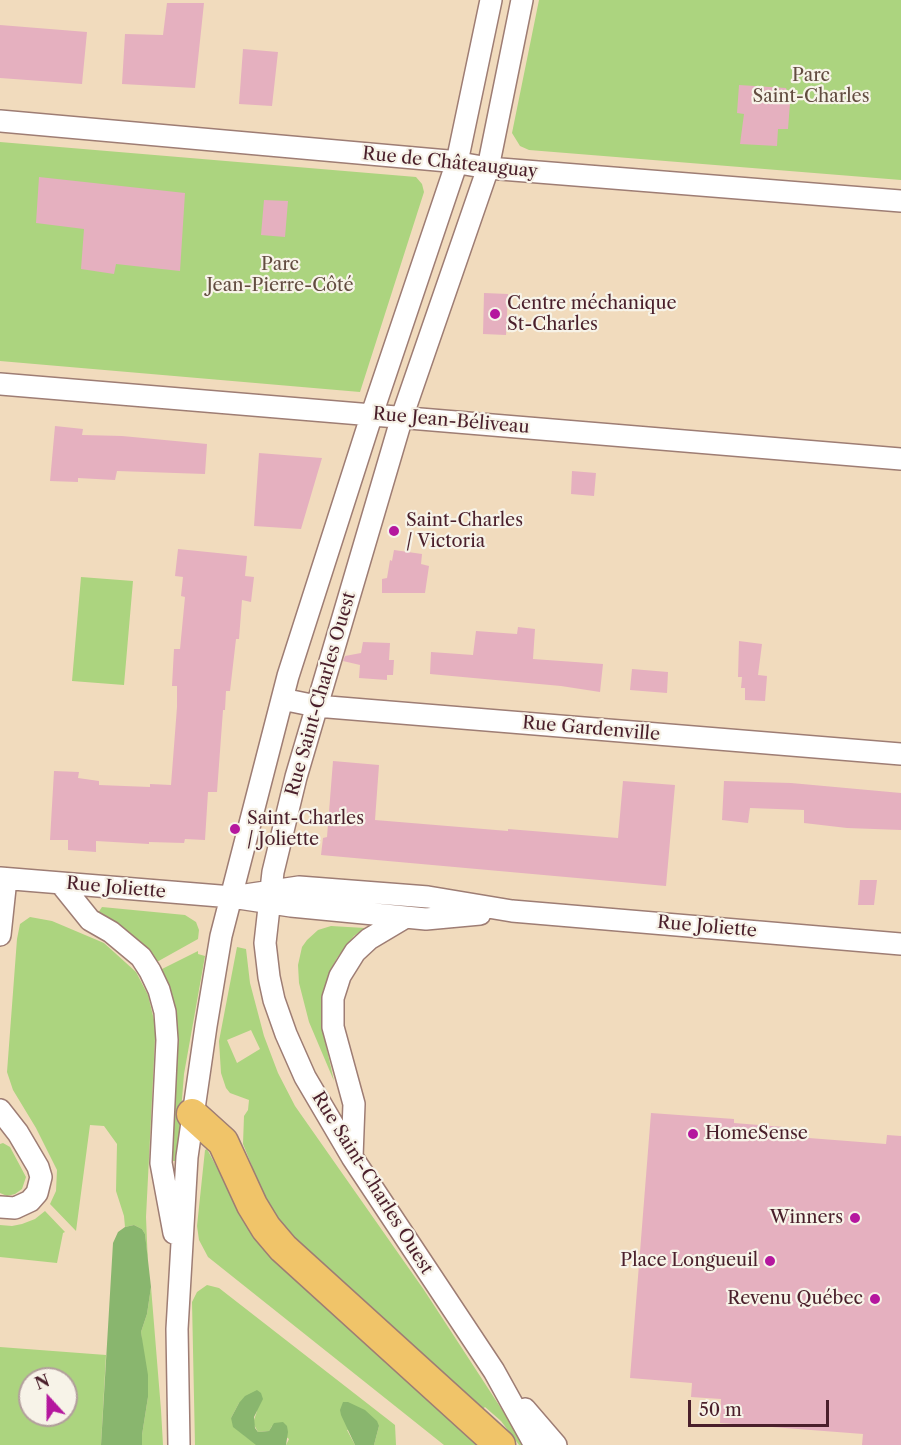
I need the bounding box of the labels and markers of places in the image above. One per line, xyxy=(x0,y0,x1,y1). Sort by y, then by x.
place label: Centre méchanique St-Charles xyxy=(507,293,677,336)
marker: Centre méchanique St-Charles xyxy=(488,307,502,321)
place label: Saint-Charles / Victoria xyxy=(406,510,523,552)
marker: Saint-Charles / Victoria xyxy=(387,524,401,538)
place label: Saint-Charles / Joliette xyxy=(247,808,364,850)
marker: Saint-Charles / Joliette xyxy=(228,822,242,836)
place label: HomeSense xyxy=(705,1123,808,1145)
marker: HomeSense xyxy=(686,1127,700,1141)
place label: Winners xyxy=(770,1207,843,1229)
marker: Winners xyxy=(848,1211,862,1225)
place label: Place Longueuil xyxy=(620,1250,758,1272)
marker: Place Longueuil xyxy=(763,1254,777,1268)
place label: Revenu Québec xyxy=(727,1288,863,1310)
marker: Revenu Québec xyxy=(868,1292,882,1306)

